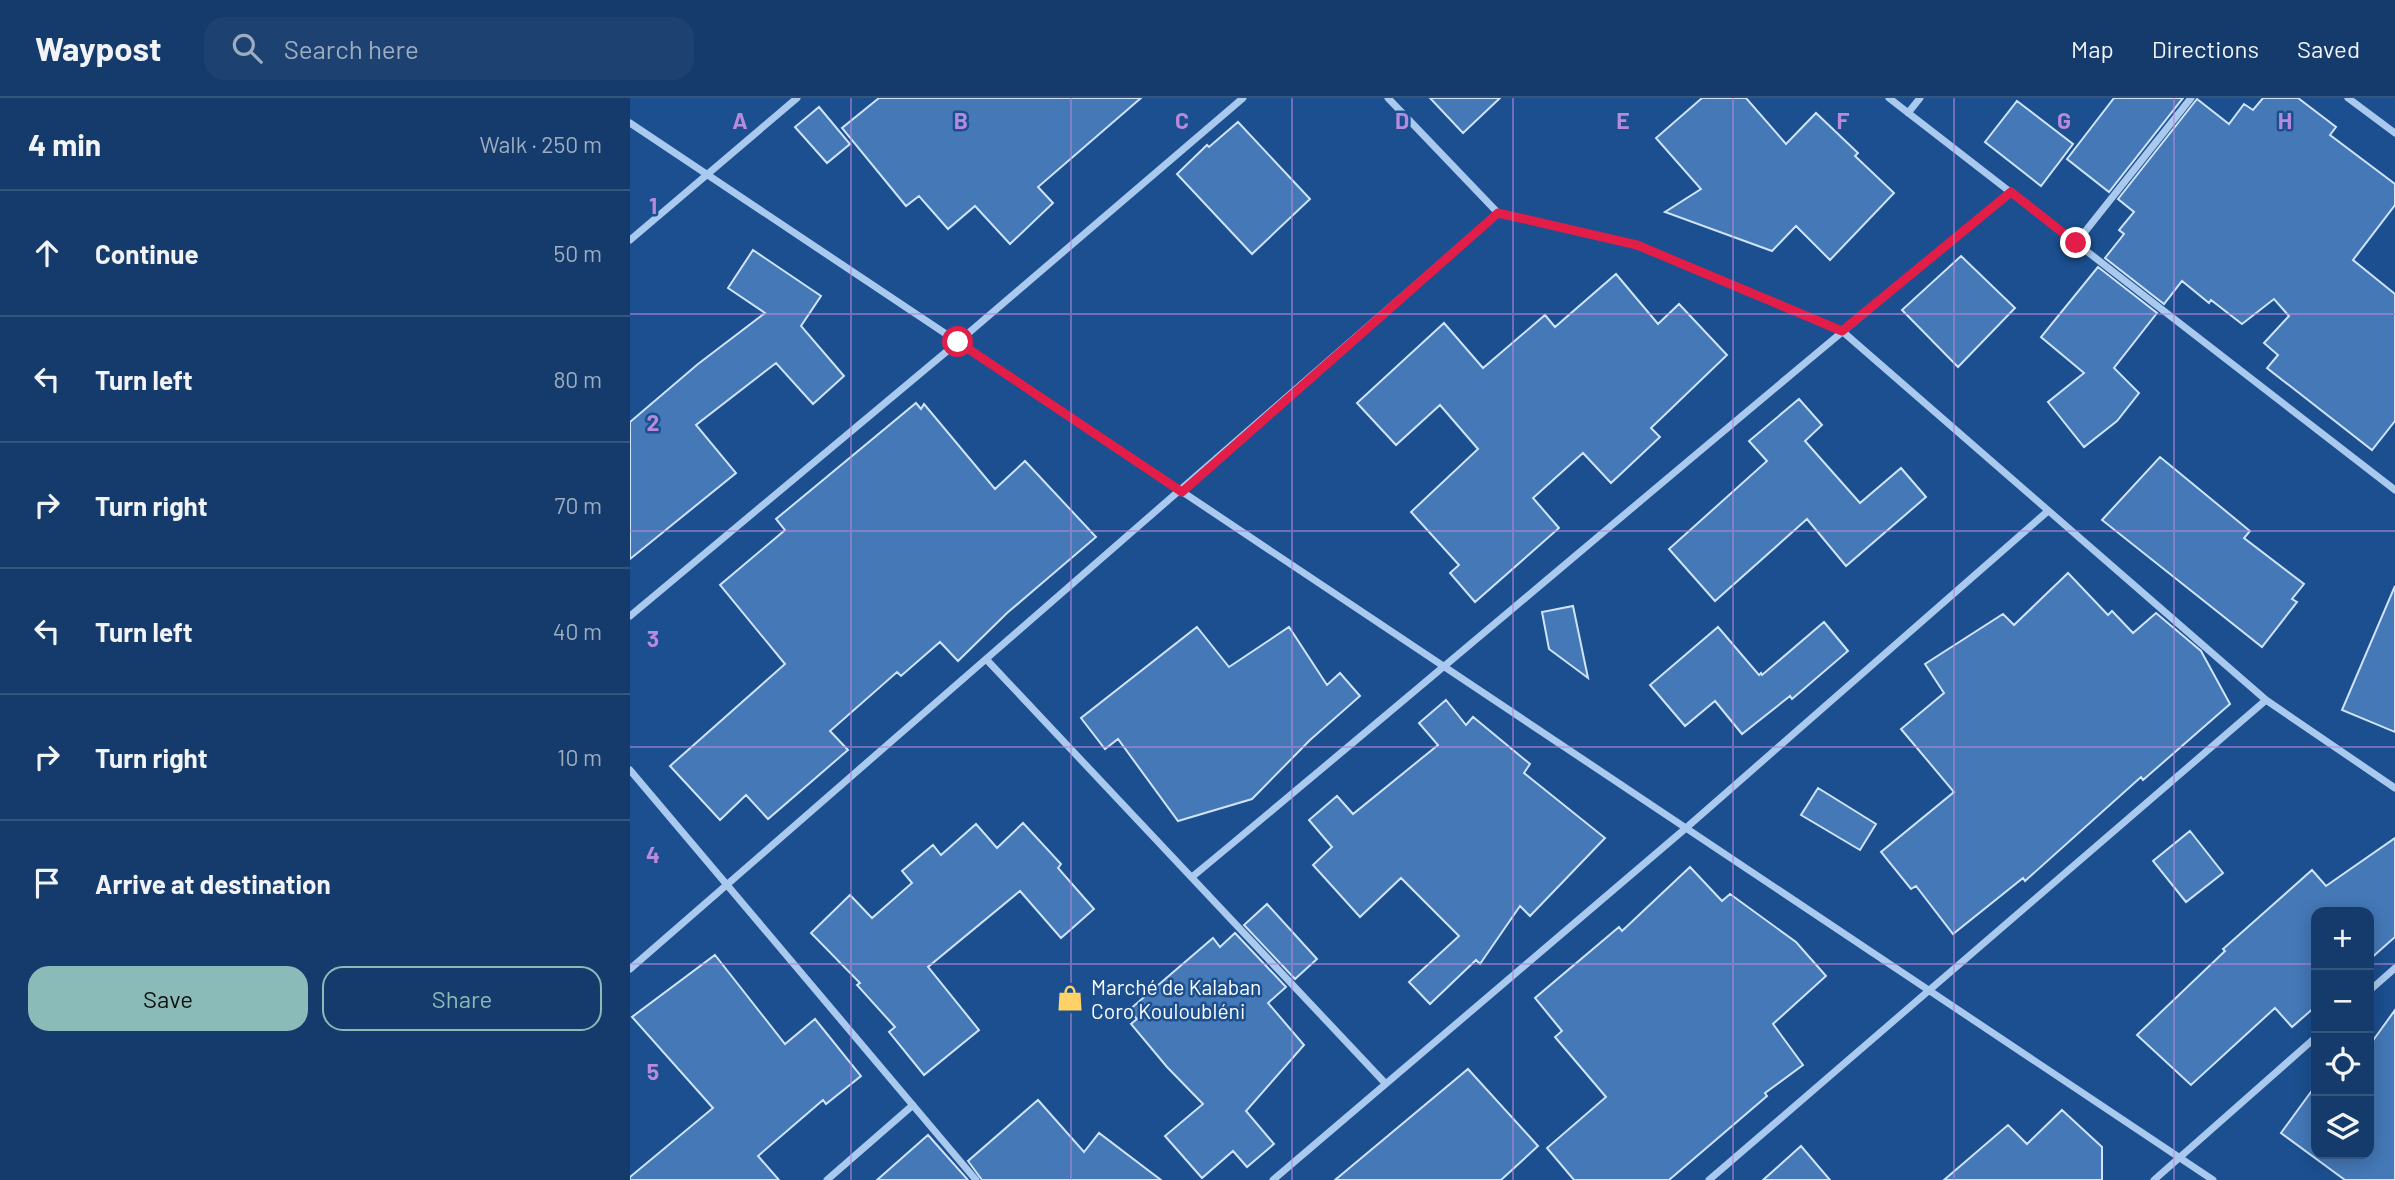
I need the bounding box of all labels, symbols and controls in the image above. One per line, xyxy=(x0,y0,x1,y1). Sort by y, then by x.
search box xyxy=(204,17,694,80)
text: Waypost xyxy=(35,28,162,68)
icon: search xyxy=(228,29,266,67)
text: Search here xyxy=(284,33,419,64)
text: Map xyxy=(2071,34,2114,63)
text: Directions xyxy=(2152,34,2259,63)
text: Saved xyxy=(2297,34,2360,63)
text: A xyxy=(732,106,748,134)
text: B xyxy=(954,106,968,134)
text: C xyxy=(1175,106,1189,134)
text: D xyxy=(1395,106,1409,134)
text: E xyxy=(1616,106,1630,134)
text: F xyxy=(1837,106,1850,134)
text: G xyxy=(2057,106,2071,134)
text: H xyxy=(2278,106,2292,134)
text: 4 min xyxy=(28,126,101,162)
text: Walk · 250 m xyxy=(480,130,602,158)
text: 1 xyxy=(649,191,657,219)
route end xyxy=(2060,227,2091,258)
icon: ahead xyxy=(28,234,66,272)
text: Continue xyxy=(95,238,199,269)
text: 50 m xyxy=(554,239,602,267)
route start xyxy=(942,326,973,357)
icon: left xyxy=(28,360,66,398)
text: Turn left xyxy=(95,364,193,395)
text: 80 m xyxy=(553,365,602,393)
text: 2 xyxy=(647,408,659,436)
icon: right xyxy=(28,486,66,524)
text: Turn right xyxy=(95,490,208,521)
text: 70 m xyxy=(555,491,602,519)
icon: left xyxy=(28,612,66,650)
text: Turn left xyxy=(95,616,193,647)
text: 40 m xyxy=(553,617,602,645)
text: 3 xyxy=(647,624,659,652)
icon: right xyxy=(28,738,66,776)
text: Turn right xyxy=(95,742,208,773)
text: 10 m xyxy=(557,743,602,771)
text: 4 xyxy=(646,840,660,868)
icon: arrive xyxy=(28,864,66,902)
text: Arrive at destination xyxy=(95,868,331,899)
map controls xyxy=(2311,907,2374,1159)
button: + xyxy=(2311,907,2374,970)
button: Save xyxy=(28,966,308,1031)
button: Share xyxy=(322,966,602,1031)
button: − xyxy=(2311,970,2374,1033)
place label: Marché de Kalaban Coro Kouloubléni xyxy=(1091,974,1261,1023)
shop icon: Marché de Kalaban Coro Kouloubléni xyxy=(1055,983,1085,1013)
button: locate xyxy=(2311,1033,2374,1096)
text: 5 xyxy=(647,1057,659,1085)
button: layers xyxy=(2311,1096,2374,1159)

